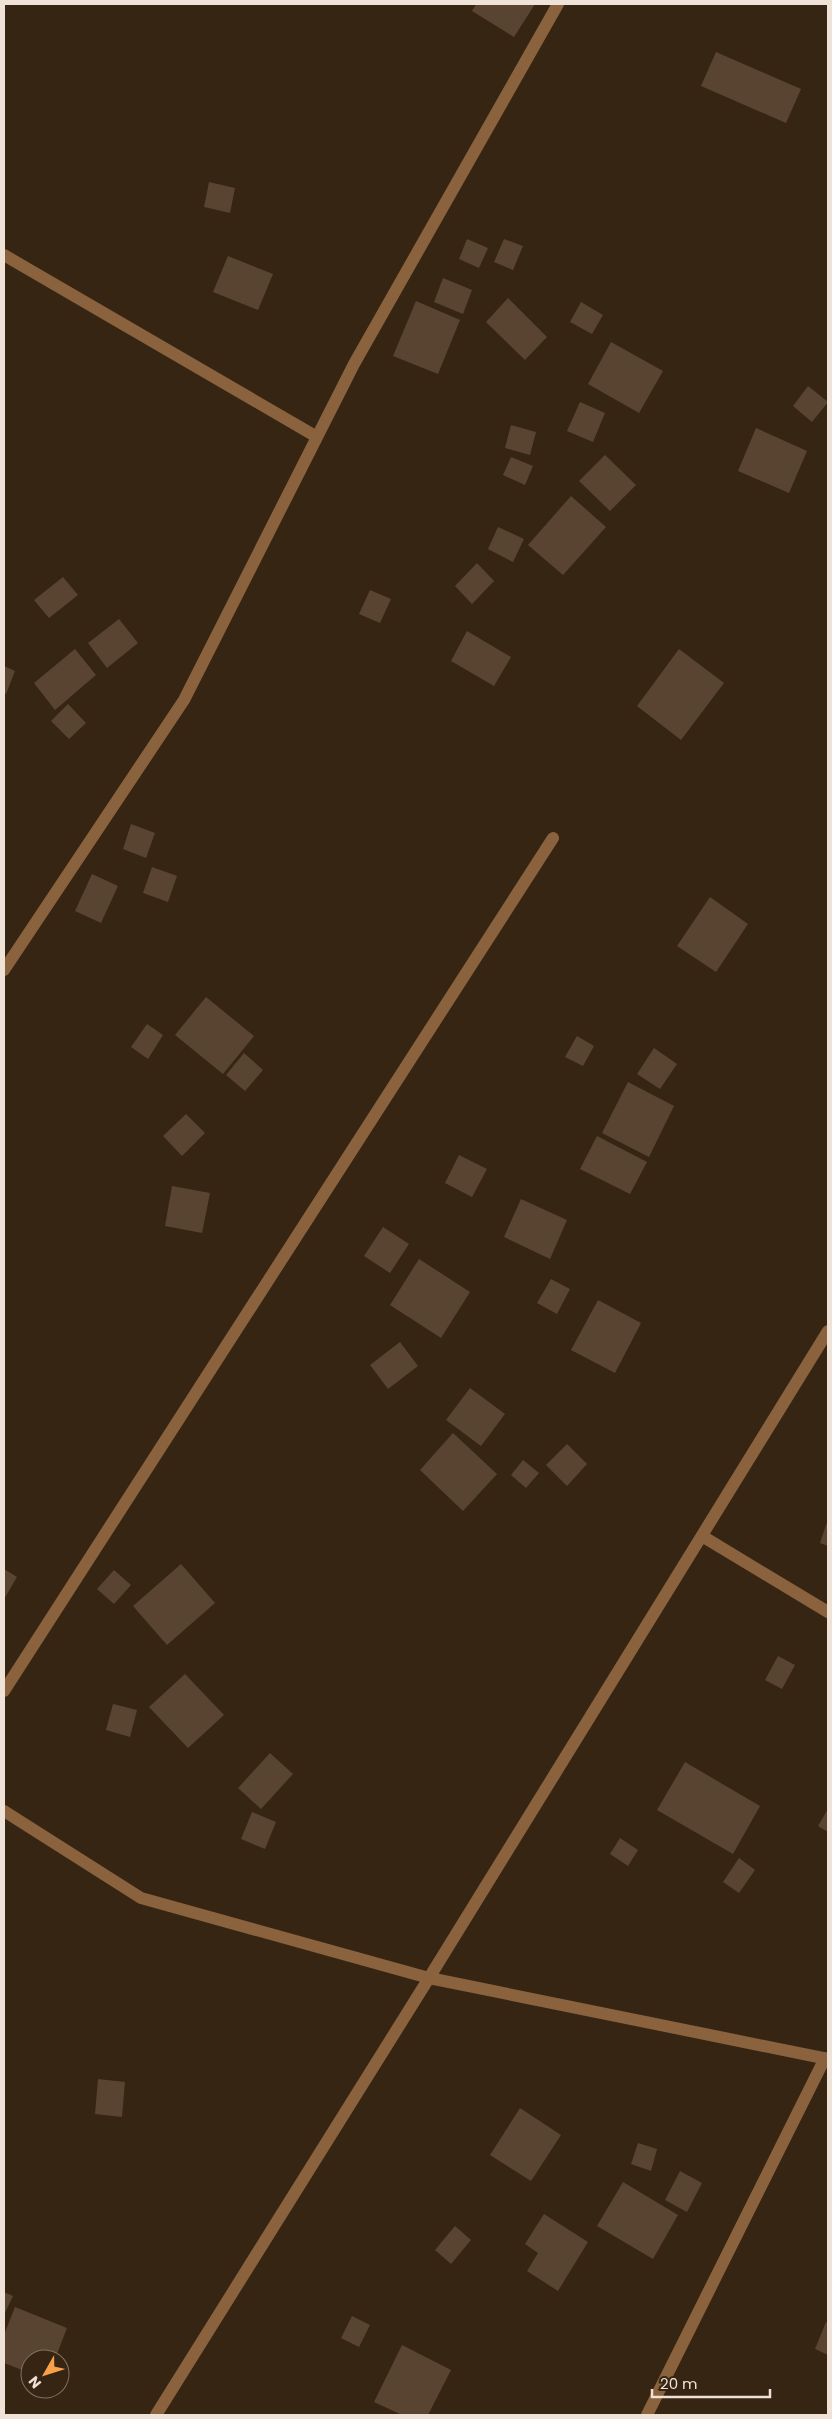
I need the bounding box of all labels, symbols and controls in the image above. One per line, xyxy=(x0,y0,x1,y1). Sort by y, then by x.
north arrow xyxy=(20,2349,70,2399)
scale bar xyxy=(652,2366,770,2398)
text: N xyxy=(24,2372,46,2393)
text: 20 m xyxy=(660,2373,698,2394)

